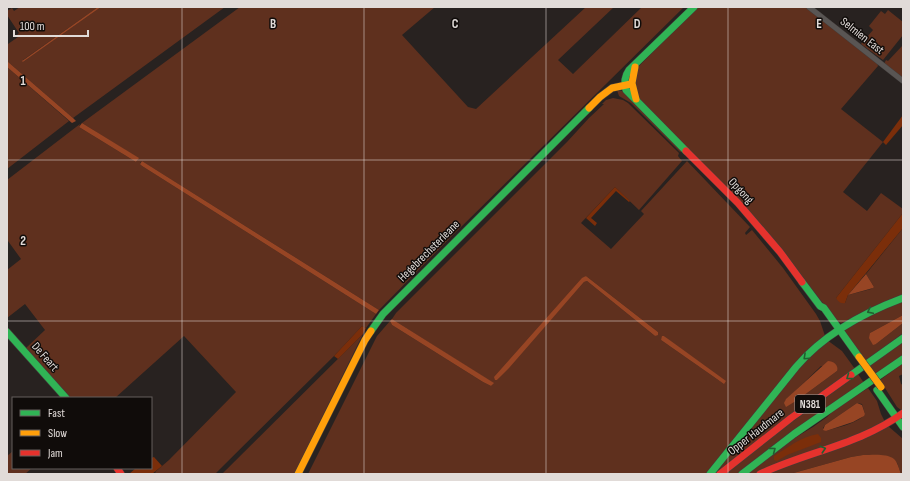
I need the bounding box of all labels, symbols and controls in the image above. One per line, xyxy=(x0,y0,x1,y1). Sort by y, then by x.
scale bar xyxy=(14,12,88,38)
street label: Selmien East xyxy=(837,14,887,58)
text: B xyxy=(270,16,276,32)
text: C xyxy=(452,16,459,32)
text: D xyxy=(634,16,641,32)
text: E xyxy=(816,16,822,32)
text: 100 m xyxy=(20,19,45,34)
text: 1 xyxy=(20,73,26,89)
street label: Opgong xyxy=(725,175,757,207)
street label: Hegebrechsterleane xyxy=(395,217,463,285)
text: 2 xyxy=(20,233,26,249)
one-way arrow xyxy=(867,306,875,314)
street label: De Feart xyxy=(28,339,62,375)
one-way arrow xyxy=(803,352,811,359)
one-way arrow xyxy=(846,372,853,379)
road number: N381 xyxy=(795,395,825,413)
legend xyxy=(12,397,152,469)
street label: Opper Haudmare xyxy=(725,405,787,459)
text: Fast xyxy=(48,406,65,421)
text: Slow xyxy=(48,426,67,441)
text: Jam xyxy=(47,446,63,461)
one-way arrow xyxy=(819,446,826,454)
one-way arrow xyxy=(768,448,775,455)

